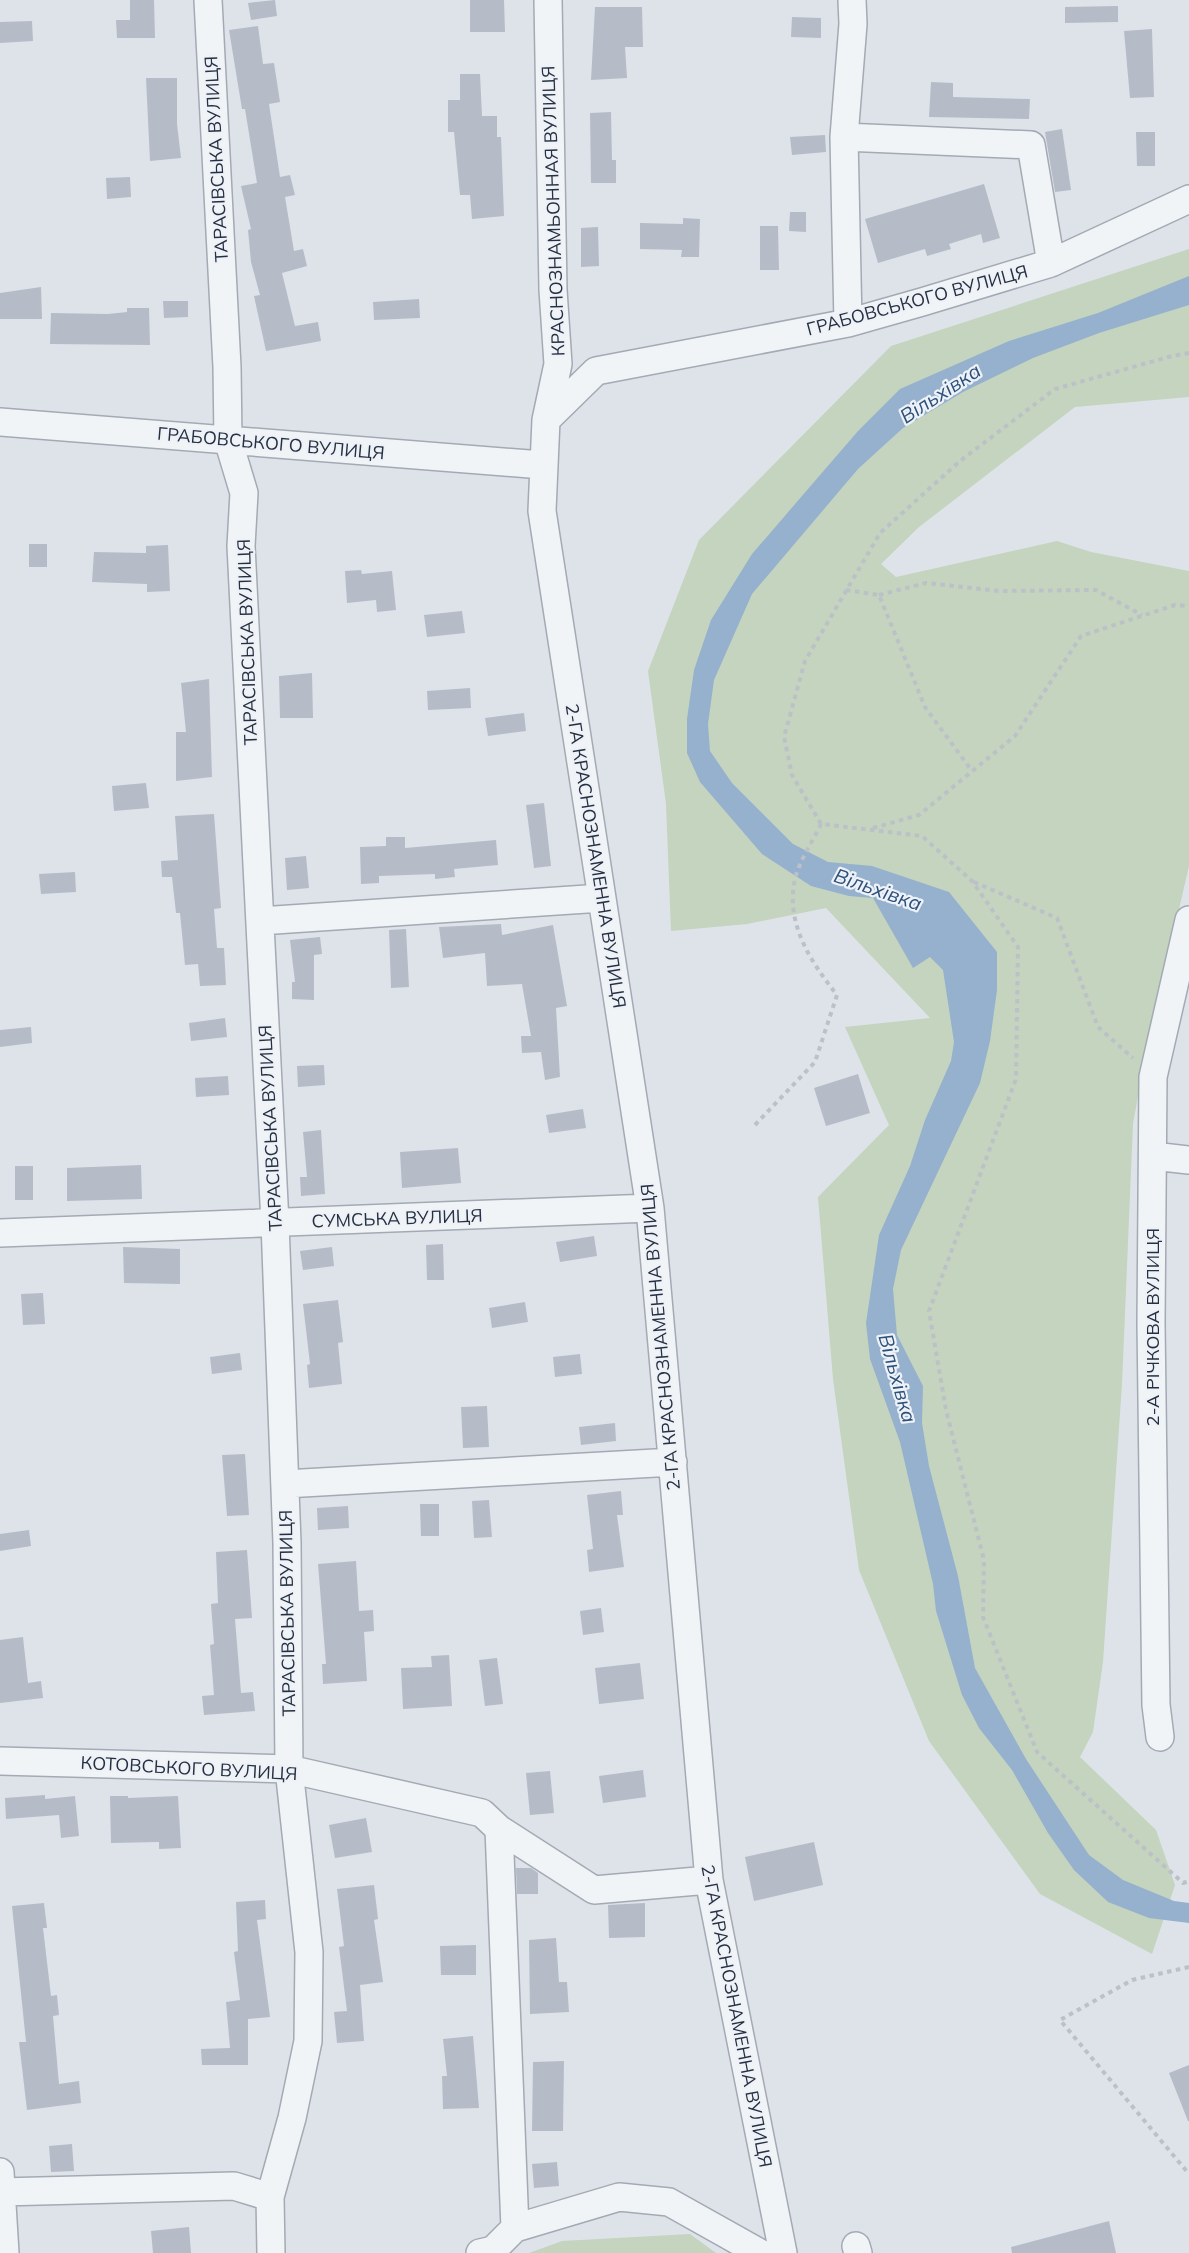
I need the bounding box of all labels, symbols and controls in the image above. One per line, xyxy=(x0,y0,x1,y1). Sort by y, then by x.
street label: ТАРАСІВСЬКА ВУЛИЦЯ xyxy=(199,55,233,263)
street label: КРАСНОЗНАМЬОННАЯ ВУЛИЦЯ xyxy=(536,65,570,357)
street label: ГРАБОВСЬКОГО ВУЛИЦЯ xyxy=(804,259,1030,341)
water label: Вільхівка xyxy=(895,358,985,428)
street label: ГРАБОВСЬКОГО ВУЛИЦЯ xyxy=(156,422,386,464)
street label: ТАРАСІВСЬКА ВУЛИЦЯ xyxy=(232,538,262,746)
street label: 2-ГА КРАСНОЗНАМЕННА ВУЛИЦЯ xyxy=(561,702,631,1010)
water label: Вільхівка xyxy=(831,862,925,916)
street label: ТАРАСІВСЬКА ВУЛИЦЯ xyxy=(253,1024,287,1232)
street label: 2-ГА КРАСНОЗНАМЕННА ВУЛИЦЯ xyxy=(635,1183,685,1491)
street label: СУМСЬКА ВУЛИЦЯ xyxy=(311,1204,483,1232)
street label: 2-А РІЧКОВА ВУЛИЦЯ xyxy=(1141,1228,1164,1426)
water label: Вільхівка xyxy=(873,1331,923,1425)
street label: ТАРАСІВСЬКА ВУЛИЦЯ xyxy=(274,1510,300,1716)
street label: КОТОВСЬКОГО ВУЛИЦЯ xyxy=(80,1751,298,1785)
street label: 2-ГА КРАСНОЗНАМЕННА ВУЛИЦЯ xyxy=(696,1863,778,2169)

